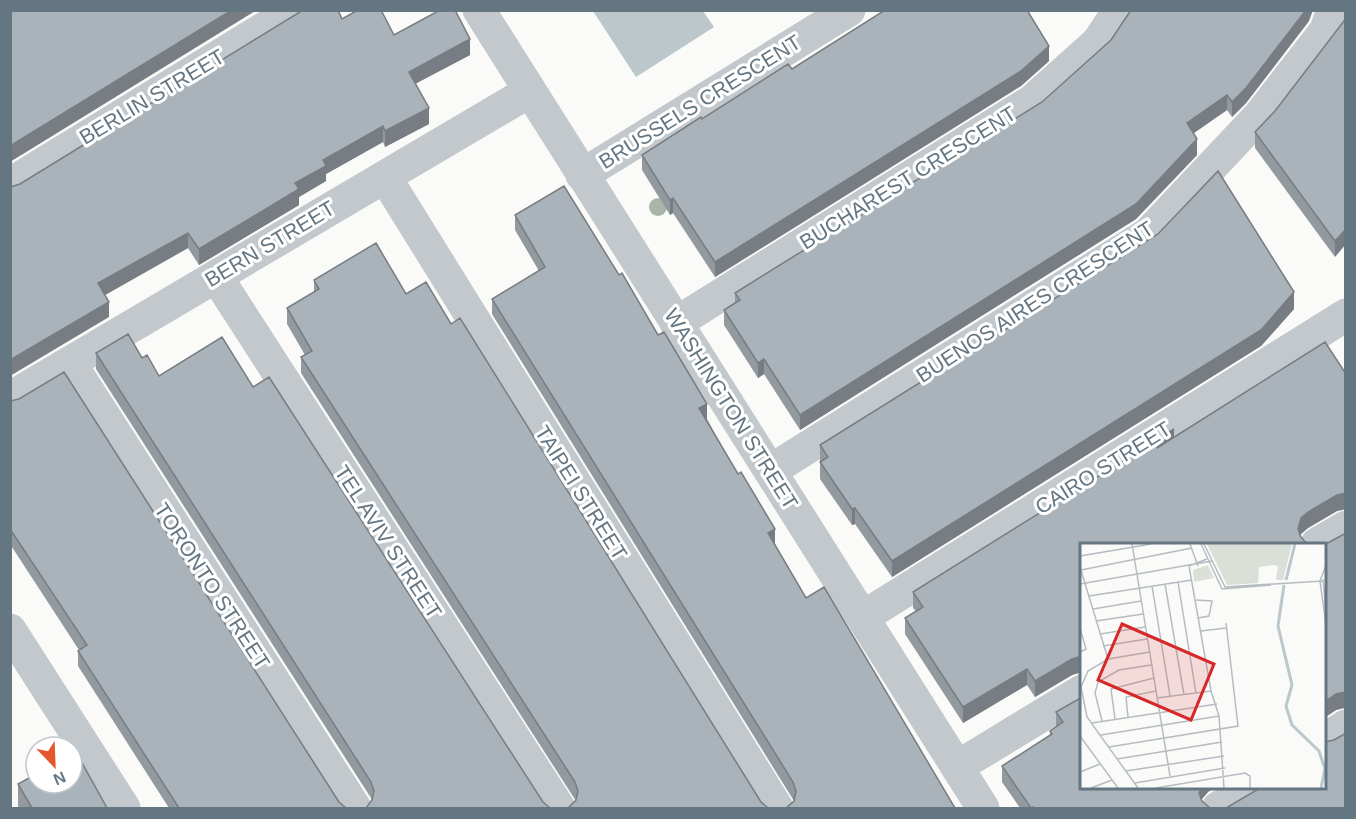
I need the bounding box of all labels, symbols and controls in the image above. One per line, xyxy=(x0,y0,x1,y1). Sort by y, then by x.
street label: BRUSSELS CRESCENT xyxy=(595,30,805,173)
street label: BERLIN STREET xyxy=(75,44,228,149)
street label: BUCHAREST CRESCENT xyxy=(795,101,1020,254)
street label: BERN STREET xyxy=(201,196,339,291)
street label: BUENOS AIRES CRESCENT xyxy=(912,216,1158,387)
street label: WASHINGTON STREET xyxy=(660,304,803,513)
street label: CAIRO STREET xyxy=(1031,417,1175,518)
street label: TAIPEI STREET xyxy=(531,421,632,564)
street label: TEL AVIV STREET xyxy=(330,461,446,623)
street label: TORONTO STREET xyxy=(150,499,275,673)
inset map xyxy=(1080,543,1326,789)
north arrow xyxy=(24,735,84,795)
text: N xyxy=(51,768,68,788)

